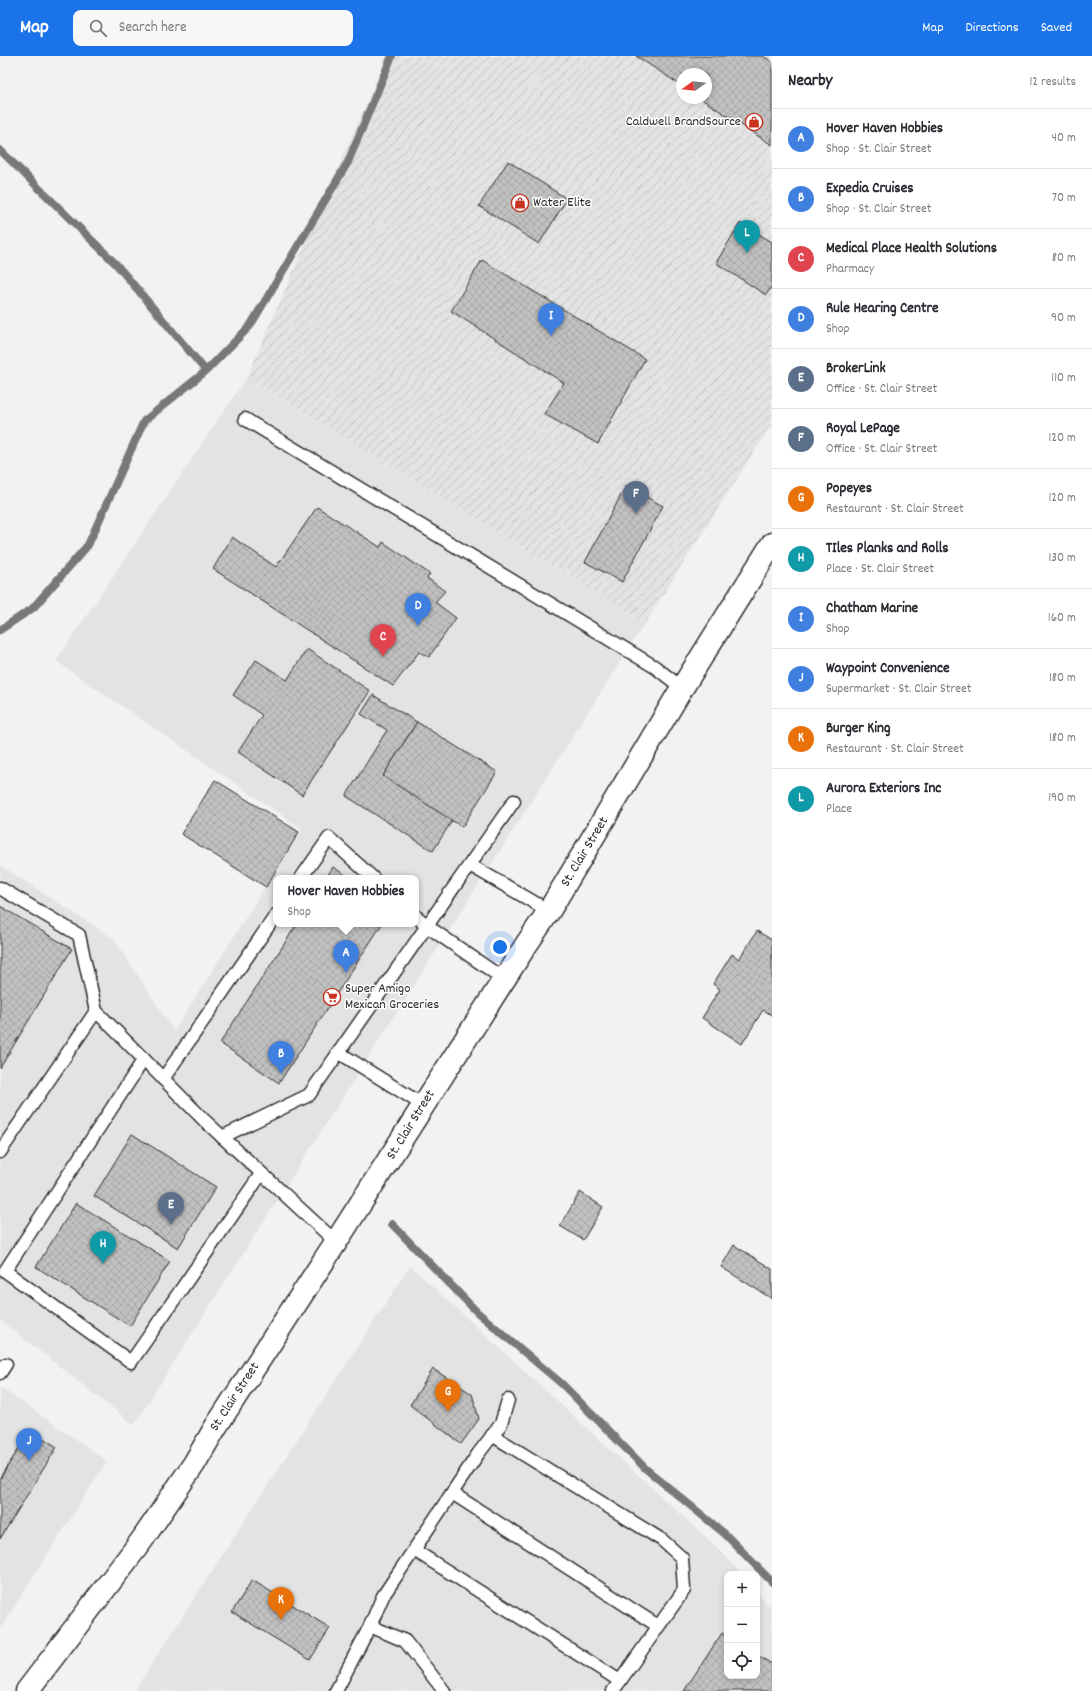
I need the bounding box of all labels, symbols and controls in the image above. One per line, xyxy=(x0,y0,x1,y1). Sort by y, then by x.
search box xyxy=(73,10,353,46)
text: Map xyxy=(20,15,49,42)
icon: search xyxy=(87,17,109,39)
text: Search here xyxy=(119,17,187,39)
text: Map xyxy=(922,18,944,38)
text: Directions xyxy=(966,18,1019,38)
text: Saved xyxy=(1041,18,1072,38)
north arrow xyxy=(676,68,712,104)
text: Nearby xyxy=(788,70,832,94)
text: 12 results xyxy=(1030,73,1076,92)
place label: Caldwell BrandSource xyxy=(626,112,741,132)
shop icon: Caldwell BrandSource xyxy=(744,112,764,132)
text: Hover Haven Hobbies xyxy=(826,118,943,140)
text: A xyxy=(797,129,805,148)
text: 40 m xyxy=(1052,129,1076,148)
text: Shop · St. Clair Street xyxy=(826,140,931,159)
text: Expedia Cruises xyxy=(826,178,914,200)
text: B xyxy=(798,189,804,208)
text: 70 m xyxy=(1052,189,1076,208)
shop icon: Water Elite xyxy=(510,193,530,213)
place label: Water Elite xyxy=(533,193,591,213)
text: Shop · St. Clair Street xyxy=(826,200,931,219)
pin: L xyxy=(734,220,760,253)
text: Medical Place Health Solutions xyxy=(826,238,997,260)
text: C xyxy=(798,249,804,268)
text: 80 m xyxy=(1052,249,1076,268)
text: Pharmacy xyxy=(826,260,874,279)
text: Rule Hearing Centre xyxy=(826,298,939,320)
pin: I xyxy=(538,303,564,336)
text: D xyxy=(798,309,804,328)
text: 90 m xyxy=(1051,309,1076,328)
text: Shop xyxy=(826,320,849,339)
text: BrokerLink xyxy=(826,358,886,380)
text: E xyxy=(798,369,804,388)
text: 110 m xyxy=(1051,369,1076,388)
text: Office · St. Clair Street xyxy=(826,380,937,399)
text: Royal LePage xyxy=(826,418,900,440)
text: F xyxy=(798,429,804,448)
text: 120 m xyxy=(1048,429,1076,448)
text: Office · St. Clair Street xyxy=(826,440,937,459)
text: Popeyes xyxy=(826,478,872,500)
pin: F xyxy=(623,481,649,514)
text: G xyxy=(798,489,804,508)
text: 120 m xyxy=(1048,489,1076,508)
text: Restaurant · St. Clair Street xyxy=(826,500,964,519)
text: TIles Planks and Rolls xyxy=(826,538,949,560)
text: H xyxy=(798,549,804,568)
text: 130 m xyxy=(1048,549,1076,568)
text: Place · St. Clair Street xyxy=(826,560,934,579)
pin: D xyxy=(405,593,431,626)
text: Chatham Marine xyxy=(826,598,918,620)
text: I xyxy=(799,609,803,628)
text: 160 m xyxy=(1048,609,1076,628)
text: Shop xyxy=(826,620,849,639)
pin: C xyxy=(370,624,396,657)
text: Waypoint Convenience xyxy=(826,658,950,680)
text: J xyxy=(799,669,803,688)
text: 180 m xyxy=(1049,669,1076,688)
text: Supermarket · St. Clair Street xyxy=(826,680,972,699)
text: Burger King xyxy=(826,718,891,740)
text: K xyxy=(798,729,804,748)
text: 180 m xyxy=(1049,729,1076,748)
text: Restaurant · St. Clair Street xyxy=(826,740,964,759)
text: Aurora Exteriors Inc xyxy=(826,778,941,800)
text: L xyxy=(798,789,804,808)
text: 190 m xyxy=(1048,789,1076,808)
text: Place xyxy=(826,800,852,819)
street label: St. Clair Street xyxy=(556,813,614,891)
popup xyxy=(273,875,419,927)
text: Hover Haven Hobbies xyxy=(287,881,405,903)
text: Shop xyxy=(287,903,311,922)
your location xyxy=(490,937,510,957)
pin: A xyxy=(333,940,359,973)
place label: Super Amigo Mexican Groceries xyxy=(345,979,439,1015)
supermarket icon: Super Amigo Mexican Groceries xyxy=(322,987,342,1007)
pin: B xyxy=(268,1041,294,1074)
street label: St. Clair Street xyxy=(382,1086,440,1164)
pin: E xyxy=(158,1192,184,1225)
pin: H xyxy=(90,1231,116,1264)
street label: St. Clair Street xyxy=(205,1359,265,1435)
pin: G xyxy=(435,1379,461,1412)
pin: J xyxy=(16,1428,42,1461)
map controls xyxy=(724,1571,760,1679)
button: + xyxy=(724,1571,760,1607)
pin: K xyxy=(268,1587,294,1620)
button: − xyxy=(724,1607,760,1643)
button: locate xyxy=(724,1643,760,1679)

